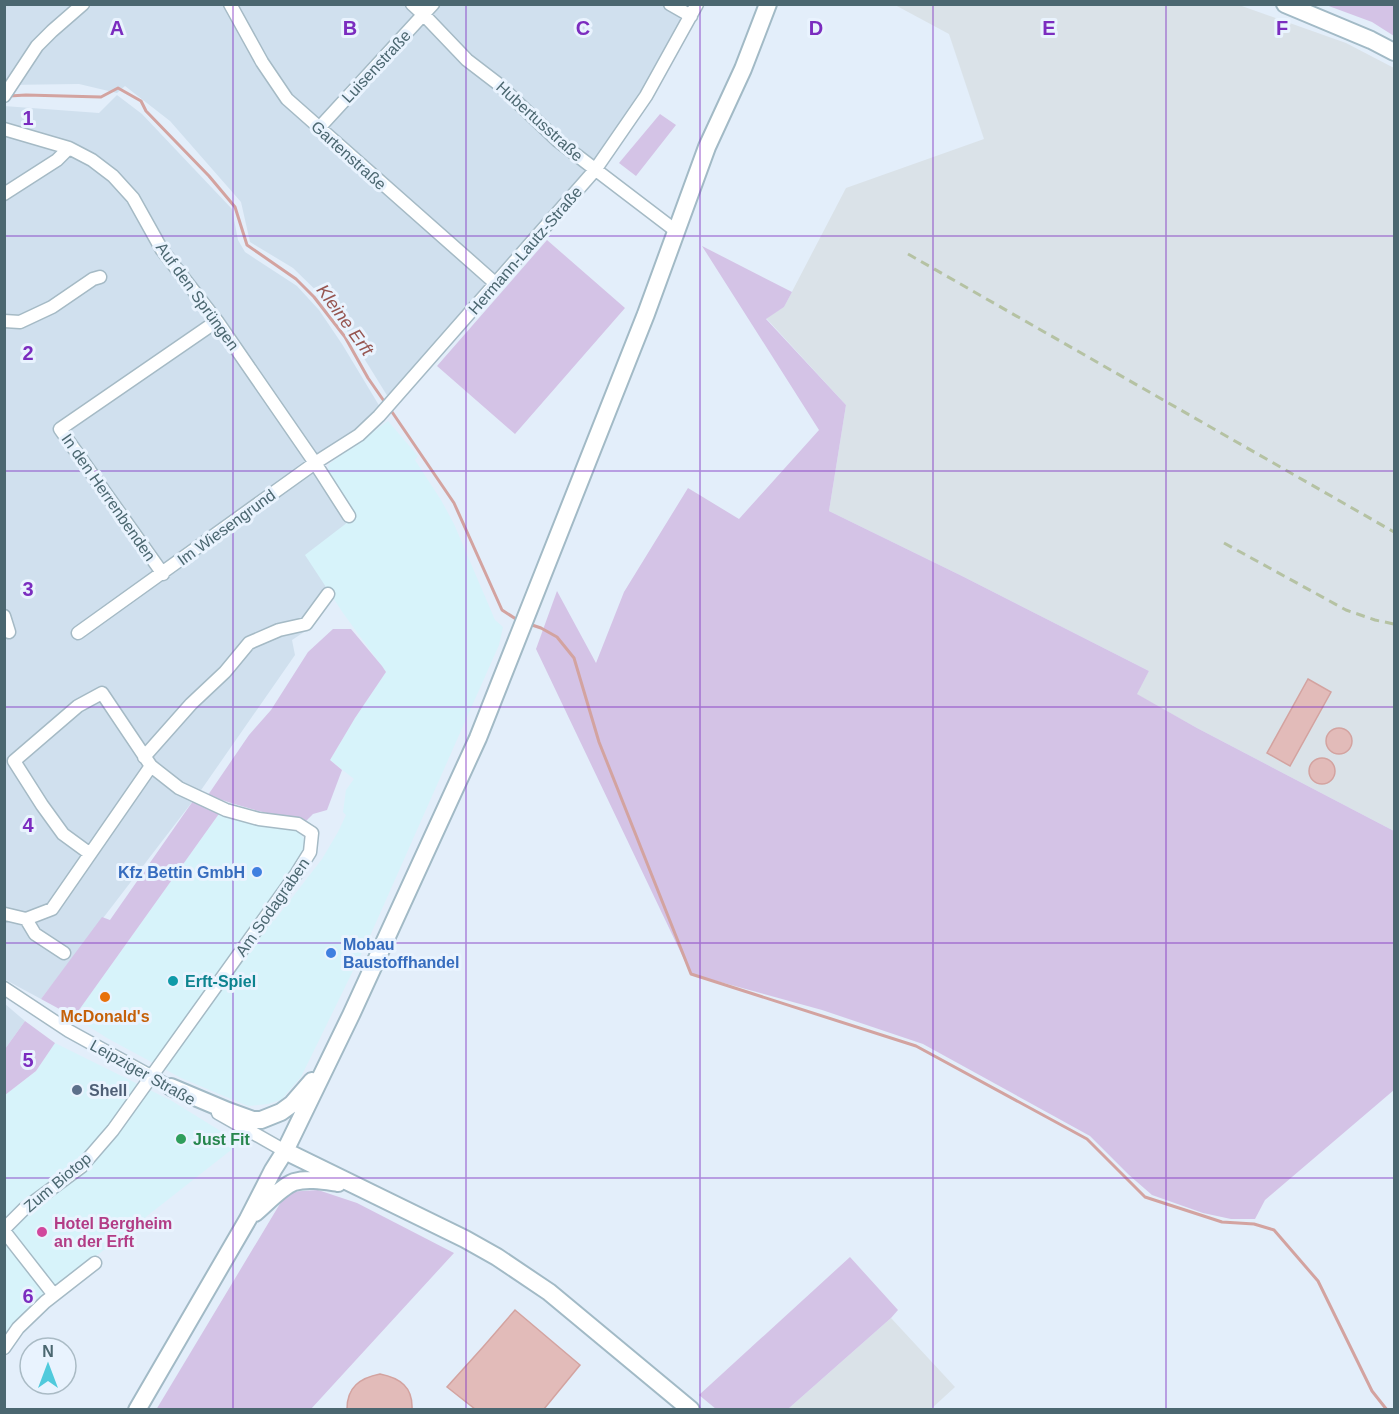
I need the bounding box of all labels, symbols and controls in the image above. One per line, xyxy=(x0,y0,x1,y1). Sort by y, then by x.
text: A xyxy=(110,17,124,39)
text: B xyxy=(343,17,357,39)
text: C xyxy=(576,17,590,39)
text: D xyxy=(809,17,823,39)
text: E xyxy=(1042,17,1056,39)
text: F xyxy=(1276,17,1288,39)
street label: Luisenstraße xyxy=(339,27,414,106)
street label: Hubertusstraße xyxy=(493,78,586,165)
text: 1 xyxy=(22,107,34,129)
street label: Gartenstraße xyxy=(308,118,389,193)
street label: Hermann-Lautz-Straße xyxy=(465,183,586,318)
street label: Auf den Sprüngen xyxy=(153,239,242,353)
water label: Kleine Erft xyxy=(313,281,378,360)
text: 2 xyxy=(22,342,34,364)
street label: In den Herrenbenden xyxy=(58,430,159,564)
street label: Im Wiesengrund xyxy=(174,486,278,569)
text: 3 xyxy=(22,578,34,600)
text: 4 xyxy=(22,814,34,836)
street label: Am Sodagraben xyxy=(232,855,313,960)
place label: Kfz Bettin GmbH xyxy=(118,864,245,881)
marker: Kfz Bettin GmbH xyxy=(250,865,264,879)
place label: Mobau Baustoffhandel xyxy=(343,936,459,971)
marker: Mobau Baustoffhandel xyxy=(324,946,338,960)
place label: Erft-Spiel xyxy=(185,973,256,990)
marker: Erft-Spiel xyxy=(166,974,180,988)
marker: McDonald's xyxy=(98,990,112,1004)
place label: McDonald's xyxy=(60,1008,150,1025)
street label: Leipziger Straße xyxy=(87,1037,198,1108)
text: 5 xyxy=(22,1049,34,1071)
place label: Shell xyxy=(89,1082,127,1099)
marker: Shell xyxy=(70,1083,84,1097)
place label: Just Fit xyxy=(193,1131,251,1148)
marker: Just Fit xyxy=(174,1132,188,1146)
street label: Zum Biotop xyxy=(21,1150,94,1215)
place label: Hotel Bergheim an der Erft xyxy=(54,1215,172,1250)
marker: Hotel Bergheim an der Erft xyxy=(35,1225,49,1239)
text: 6 xyxy=(22,1285,34,1307)
north arrow xyxy=(18,1336,78,1396)
text: N xyxy=(42,1343,54,1360)

